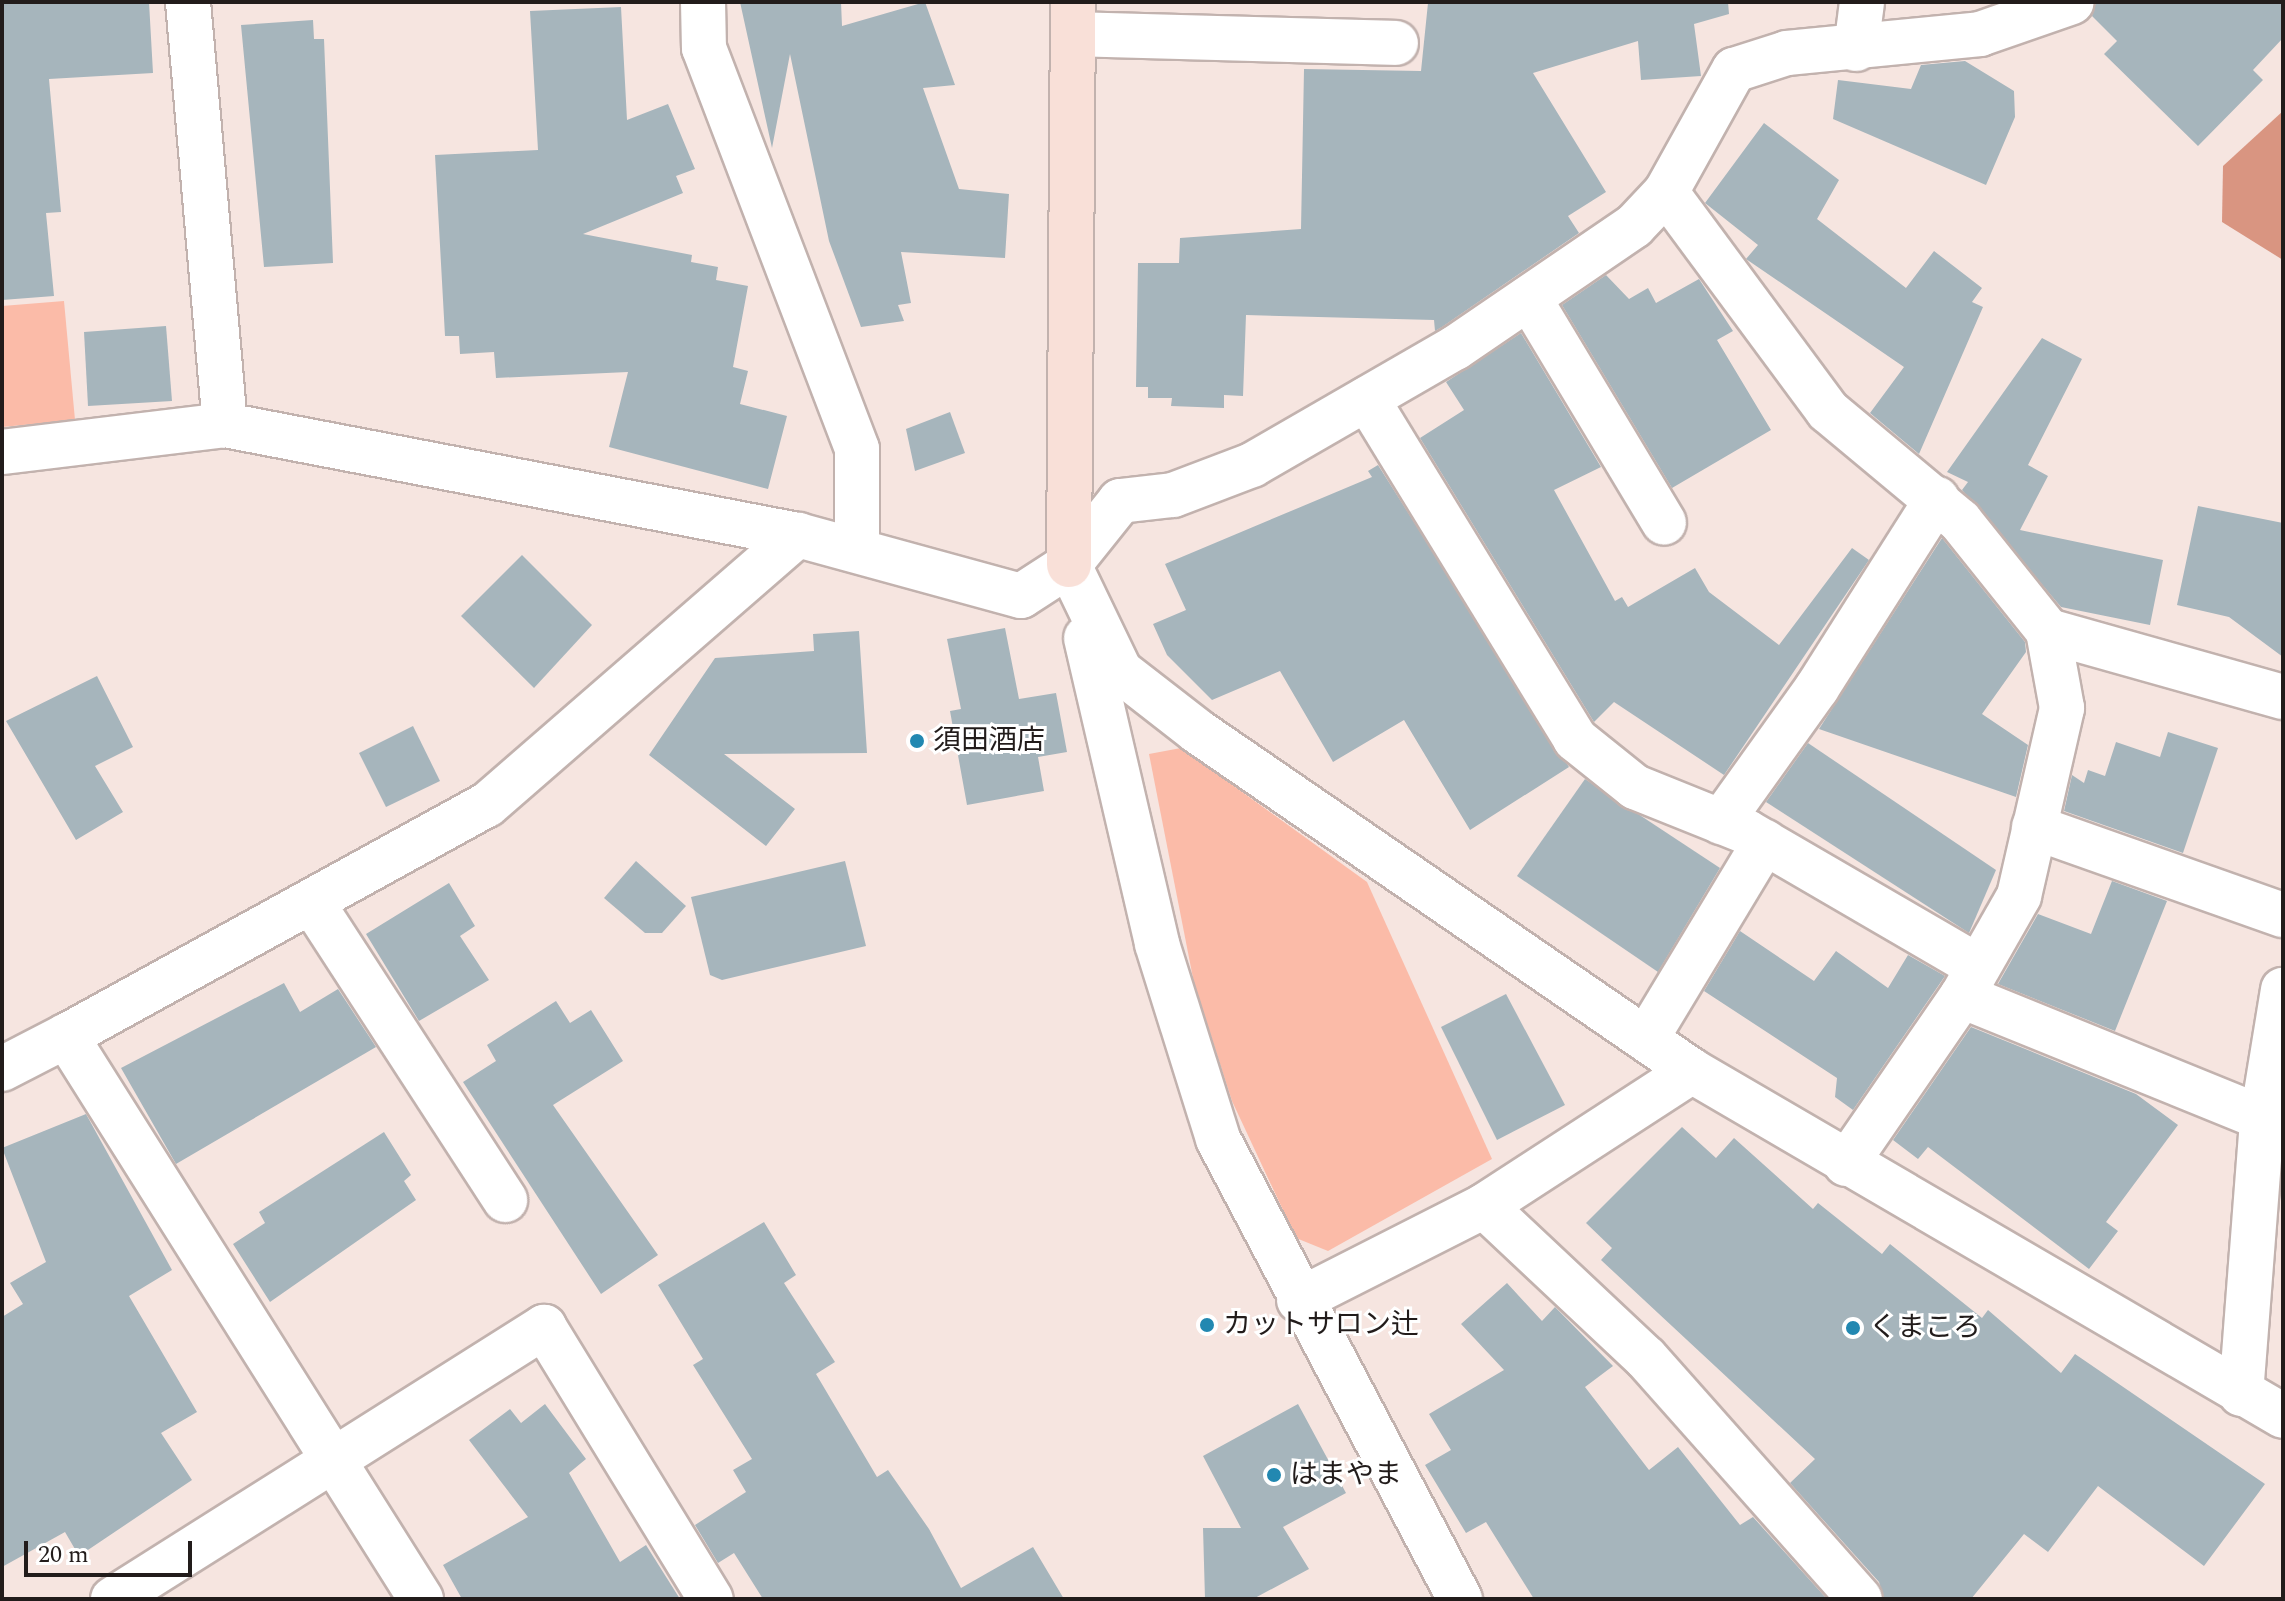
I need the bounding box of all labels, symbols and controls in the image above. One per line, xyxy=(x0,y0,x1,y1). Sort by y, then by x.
place label: 須田酒店 xyxy=(933,724,1045,758)
marker: 須田酒店 xyxy=(908,732,926,750)
place label: カットサロン辻 xyxy=(1223,1308,1419,1342)
place label: くまころ xyxy=(1869,1311,1981,1345)
marker: カットサロン辻 xyxy=(1198,1316,1216,1334)
marker: くまころ xyxy=(1844,1319,1862,1337)
place label: はまやま xyxy=(1290,1458,1402,1492)
marker: はまやま xyxy=(1265,1466,1283,1484)
scale bar xyxy=(28,1525,196,1575)
text: 20 m xyxy=(38,1537,89,1573)

